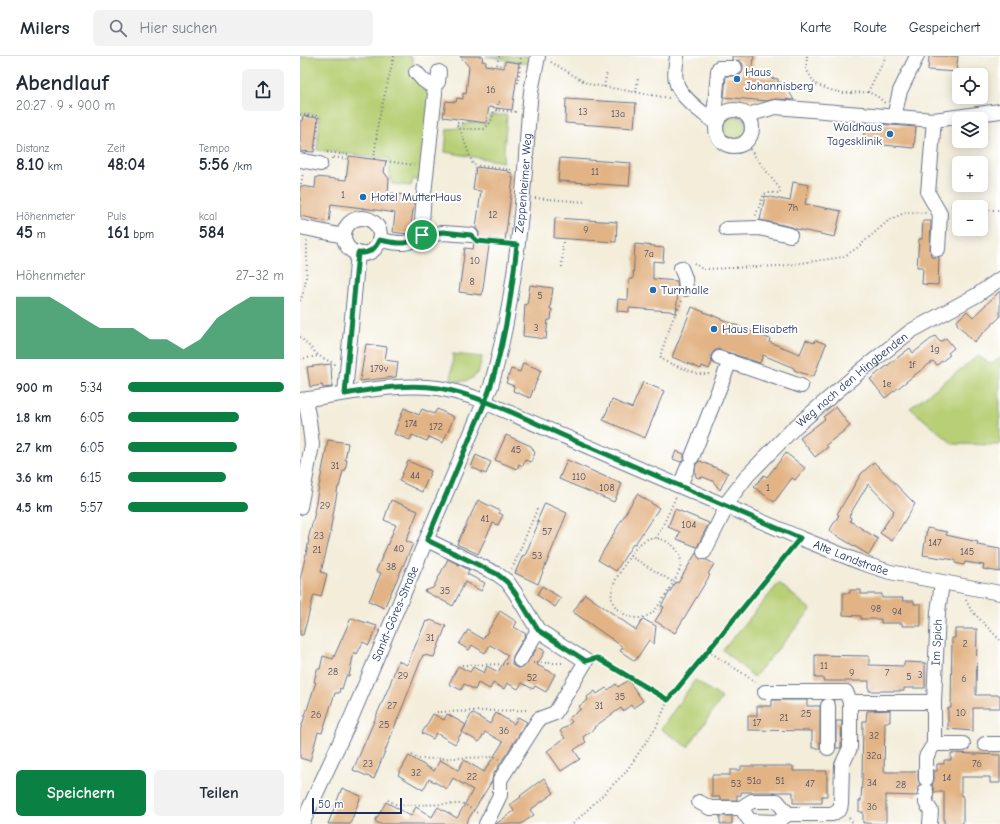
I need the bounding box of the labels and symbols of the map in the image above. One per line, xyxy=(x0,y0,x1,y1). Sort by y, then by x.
place label: Haus Johannisberg xyxy=(745,65,814,93)
marker: Haus Johannisberg xyxy=(732,74,742,84)
house number: 16 xyxy=(486,84,496,96)
house number: 13 xyxy=(578,106,588,118)
house number: 13a xyxy=(611,108,625,120)
place label: Waldhaus Tagesklinik xyxy=(827,120,882,148)
marker: Waldhaus Tagesklinik xyxy=(885,129,895,139)
street label: Zeppenheimer Weg xyxy=(512,133,534,234)
house number: 11 xyxy=(591,166,599,178)
house number: 1 xyxy=(341,189,345,201)
place label: Hotel MutterHaus xyxy=(371,190,461,204)
marker: Hotel MutterHaus xyxy=(358,192,368,202)
house number: 7h xyxy=(788,202,798,214)
house number: 12 xyxy=(488,209,498,221)
pin xyxy=(405,218,439,252)
house number: 9 xyxy=(583,224,589,236)
house number: 7a xyxy=(644,248,654,260)
house number: 10 xyxy=(470,255,480,267)
house number: 8 xyxy=(469,276,475,288)
place label: Turnhalle xyxy=(661,283,709,297)
marker: Turnhalle xyxy=(648,285,658,295)
house number: 5 xyxy=(537,290,543,302)
house number: 3 xyxy=(533,322,539,334)
place label: Haus Elisabeth xyxy=(722,322,798,336)
marker: Haus Elisabeth xyxy=(709,324,719,334)
street label: Weg nach den Hingbenden xyxy=(793,329,910,430)
house number: 1g xyxy=(930,343,940,355)
house number: 1f xyxy=(909,359,917,371)
house number: 179v xyxy=(370,363,389,375)
house number: 1e xyxy=(883,378,891,390)
house number: 174 xyxy=(405,418,418,430)
house number: 172 xyxy=(429,421,443,433)
house number: 45 xyxy=(511,444,521,456)
house number: 31 xyxy=(330,460,340,472)
house number: 44 xyxy=(410,470,420,482)
house number: 110 xyxy=(572,471,586,483)
house number: 108 xyxy=(599,482,615,494)
house number: 1 xyxy=(766,482,770,494)
house number: 29 xyxy=(320,500,330,512)
house number: 41 xyxy=(481,513,489,525)
house number: 104 xyxy=(682,519,697,531)
house number: 57 xyxy=(542,526,552,538)
house number: 23 xyxy=(314,530,324,542)
street label: Alte Landstraße xyxy=(811,537,890,578)
house number: 147 xyxy=(928,537,942,549)
house number: 40 xyxy=(394,543,404,555)
house number: 21 xyxy=(312,544,322,556)
house number: 145 xyxy=(960,546,974,558)
house number: 53 xyxy=(532,550,542,562)
house number: 38 xyxy=(386,561,396,573)
street label: Sankt-Göres-Straße xyxy=(369,564,421,663)
house number: 35 xyxy=(440,585,450,597)
house number: 98 xyxy=(871,603,881,615)
house number: 94 xyxy=(892,606,902,618)
street label: Im Spich xyxy=(929,619,945,666)
house number: 31 xyxy=(425,632,435,644)
house number: 2 xyxy=(962,638,968,650)
house number: 11 xyxy=(820,660,828,672)
house number: 28 xyxy=(328,666,338,678)
house number: 9 xyxy=(849,667,855,679)
house number: 7 xyxy=(885,667,890,679)
house number: 3 xyxy=(917,669,923,681)
house number: 29 xyxy=(398,670,408,682)
house number: 5 xyxy=(906,671,912,683)
house number: 52 xyxy=(527,672,537,684)
house number: 6 xyxy=(961,673,967,685)
house number: 35 xyxy=(615,691,625,703)
house number: 27 xyxy=(387,700,397,712)
house number: 31 xyxy=(594,700,604,712)
house number: 10 xyxy=(956,707,966,719)
house number: 25 xyxy=(801,708,811,720)
house number: 26 xyxy=(311,709,321,721)
house number: 21 xyxy=(779,712,789,724)
house number: 17 xyxy=(753,717,762,729)
house number: 25 xyxy=(379,719,389,731)
house number: 36 xyxy=(499,725,509,737)
house number: 32 xyxy=(869,730,879,742)
house number: 32a xyxy=(866,750,882,762)
house number: 23 xyxy=(363,758,373,770)
house number: 76 xyxy=(972,758,982,770)
house number: 32 xyxy=(411,767,421,779)
house number: 22 xyxy=(467,771,477,783)
house number: 14 xyxy=(943,772,952,784)
house number: 51a xyxy=(747,775,761,787)
house number: 51 xyxy=(775,775,785,787)
house number: 34 xyxy=(867,777,877,789)
house number: 53 xyxy=(731,778,741,790)
house number: 47 xyxy=(805,778,815,790)
house number: 28 xyxy=(896,779,906,791)
scale bar xyxy=(312,796,402,815)
house number: 36 xyxy=(867,801,877,813)

